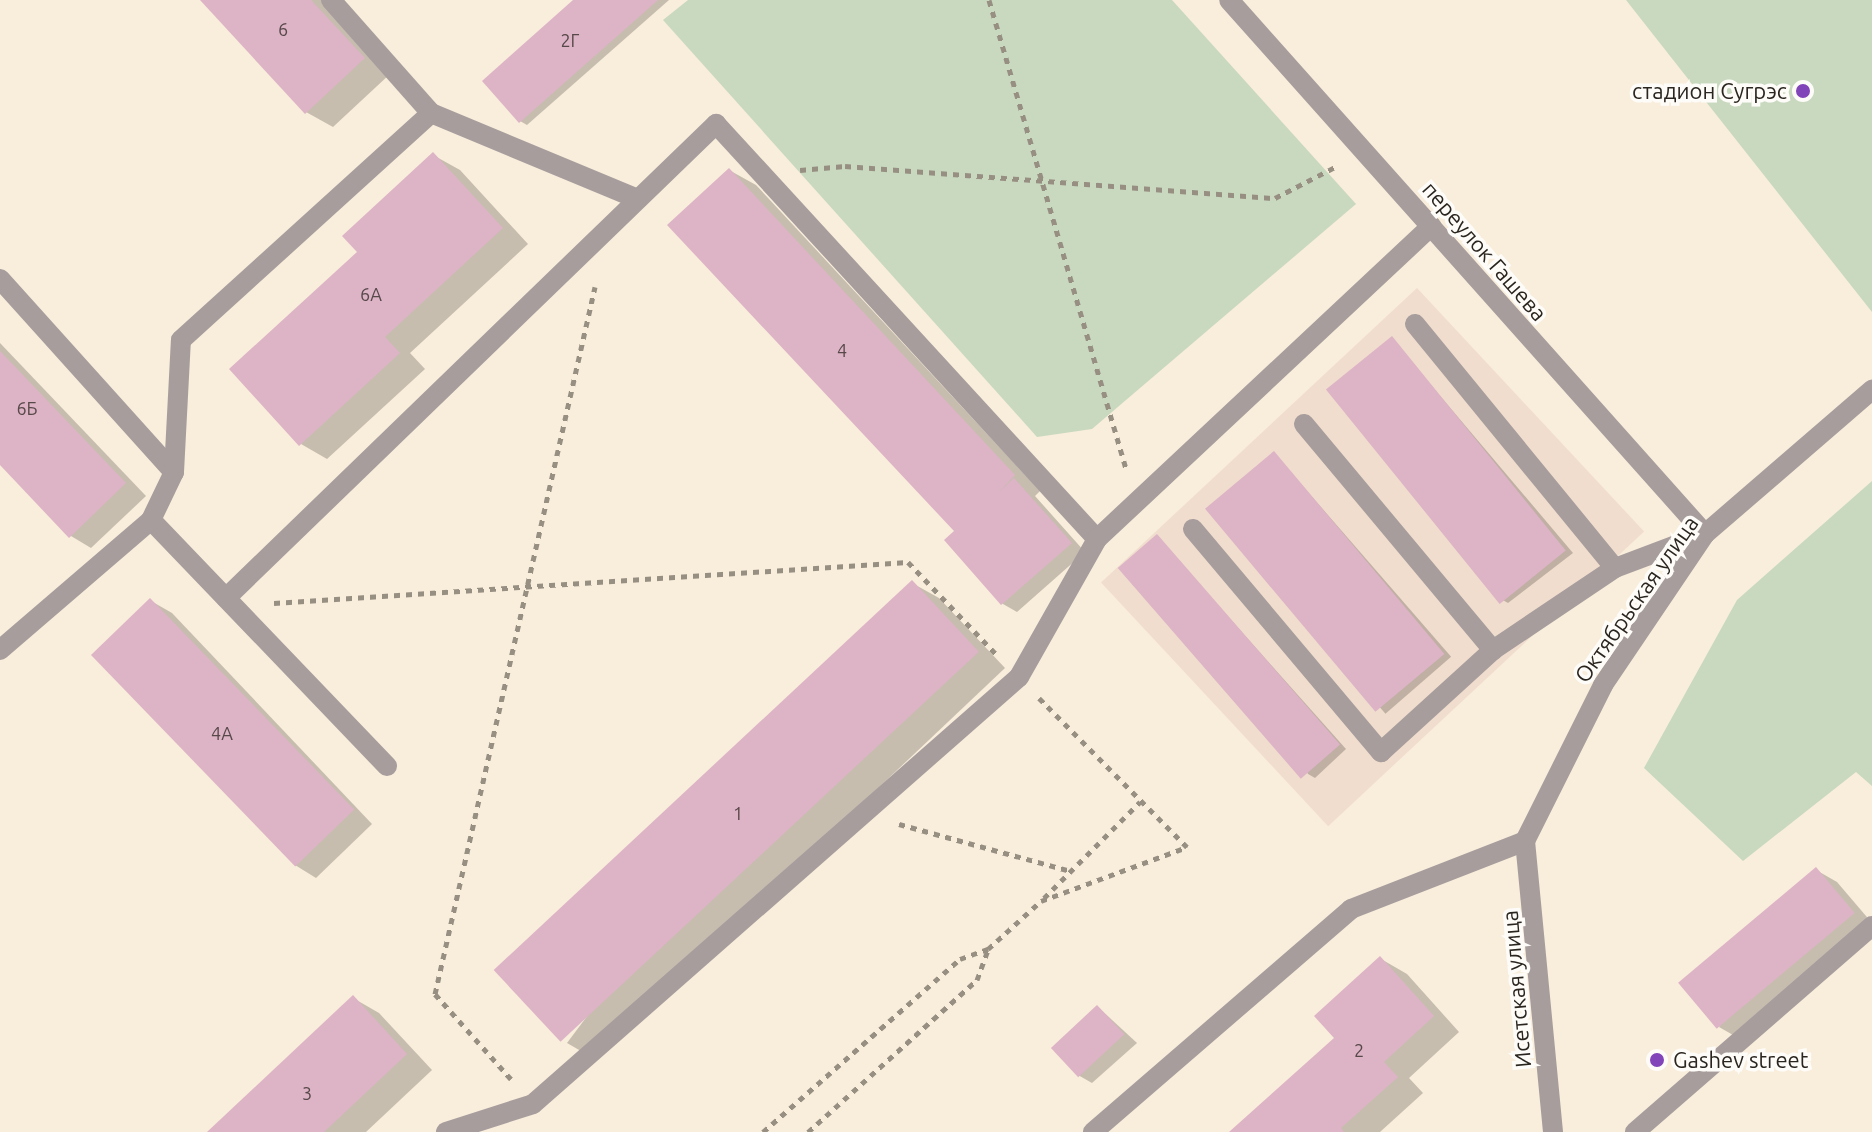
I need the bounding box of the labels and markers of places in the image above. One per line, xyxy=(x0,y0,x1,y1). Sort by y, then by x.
place label: стадион Сугрэс xyxy=(1632,78,1787,104)
marker: стадион Сугрэс xyxy=(1794,82,1812,100)
place label: Gashev street xyxy=(1673,1047,1808,1073)
marker: Gashev street xyxy=(1648,1051,1666,1069)

